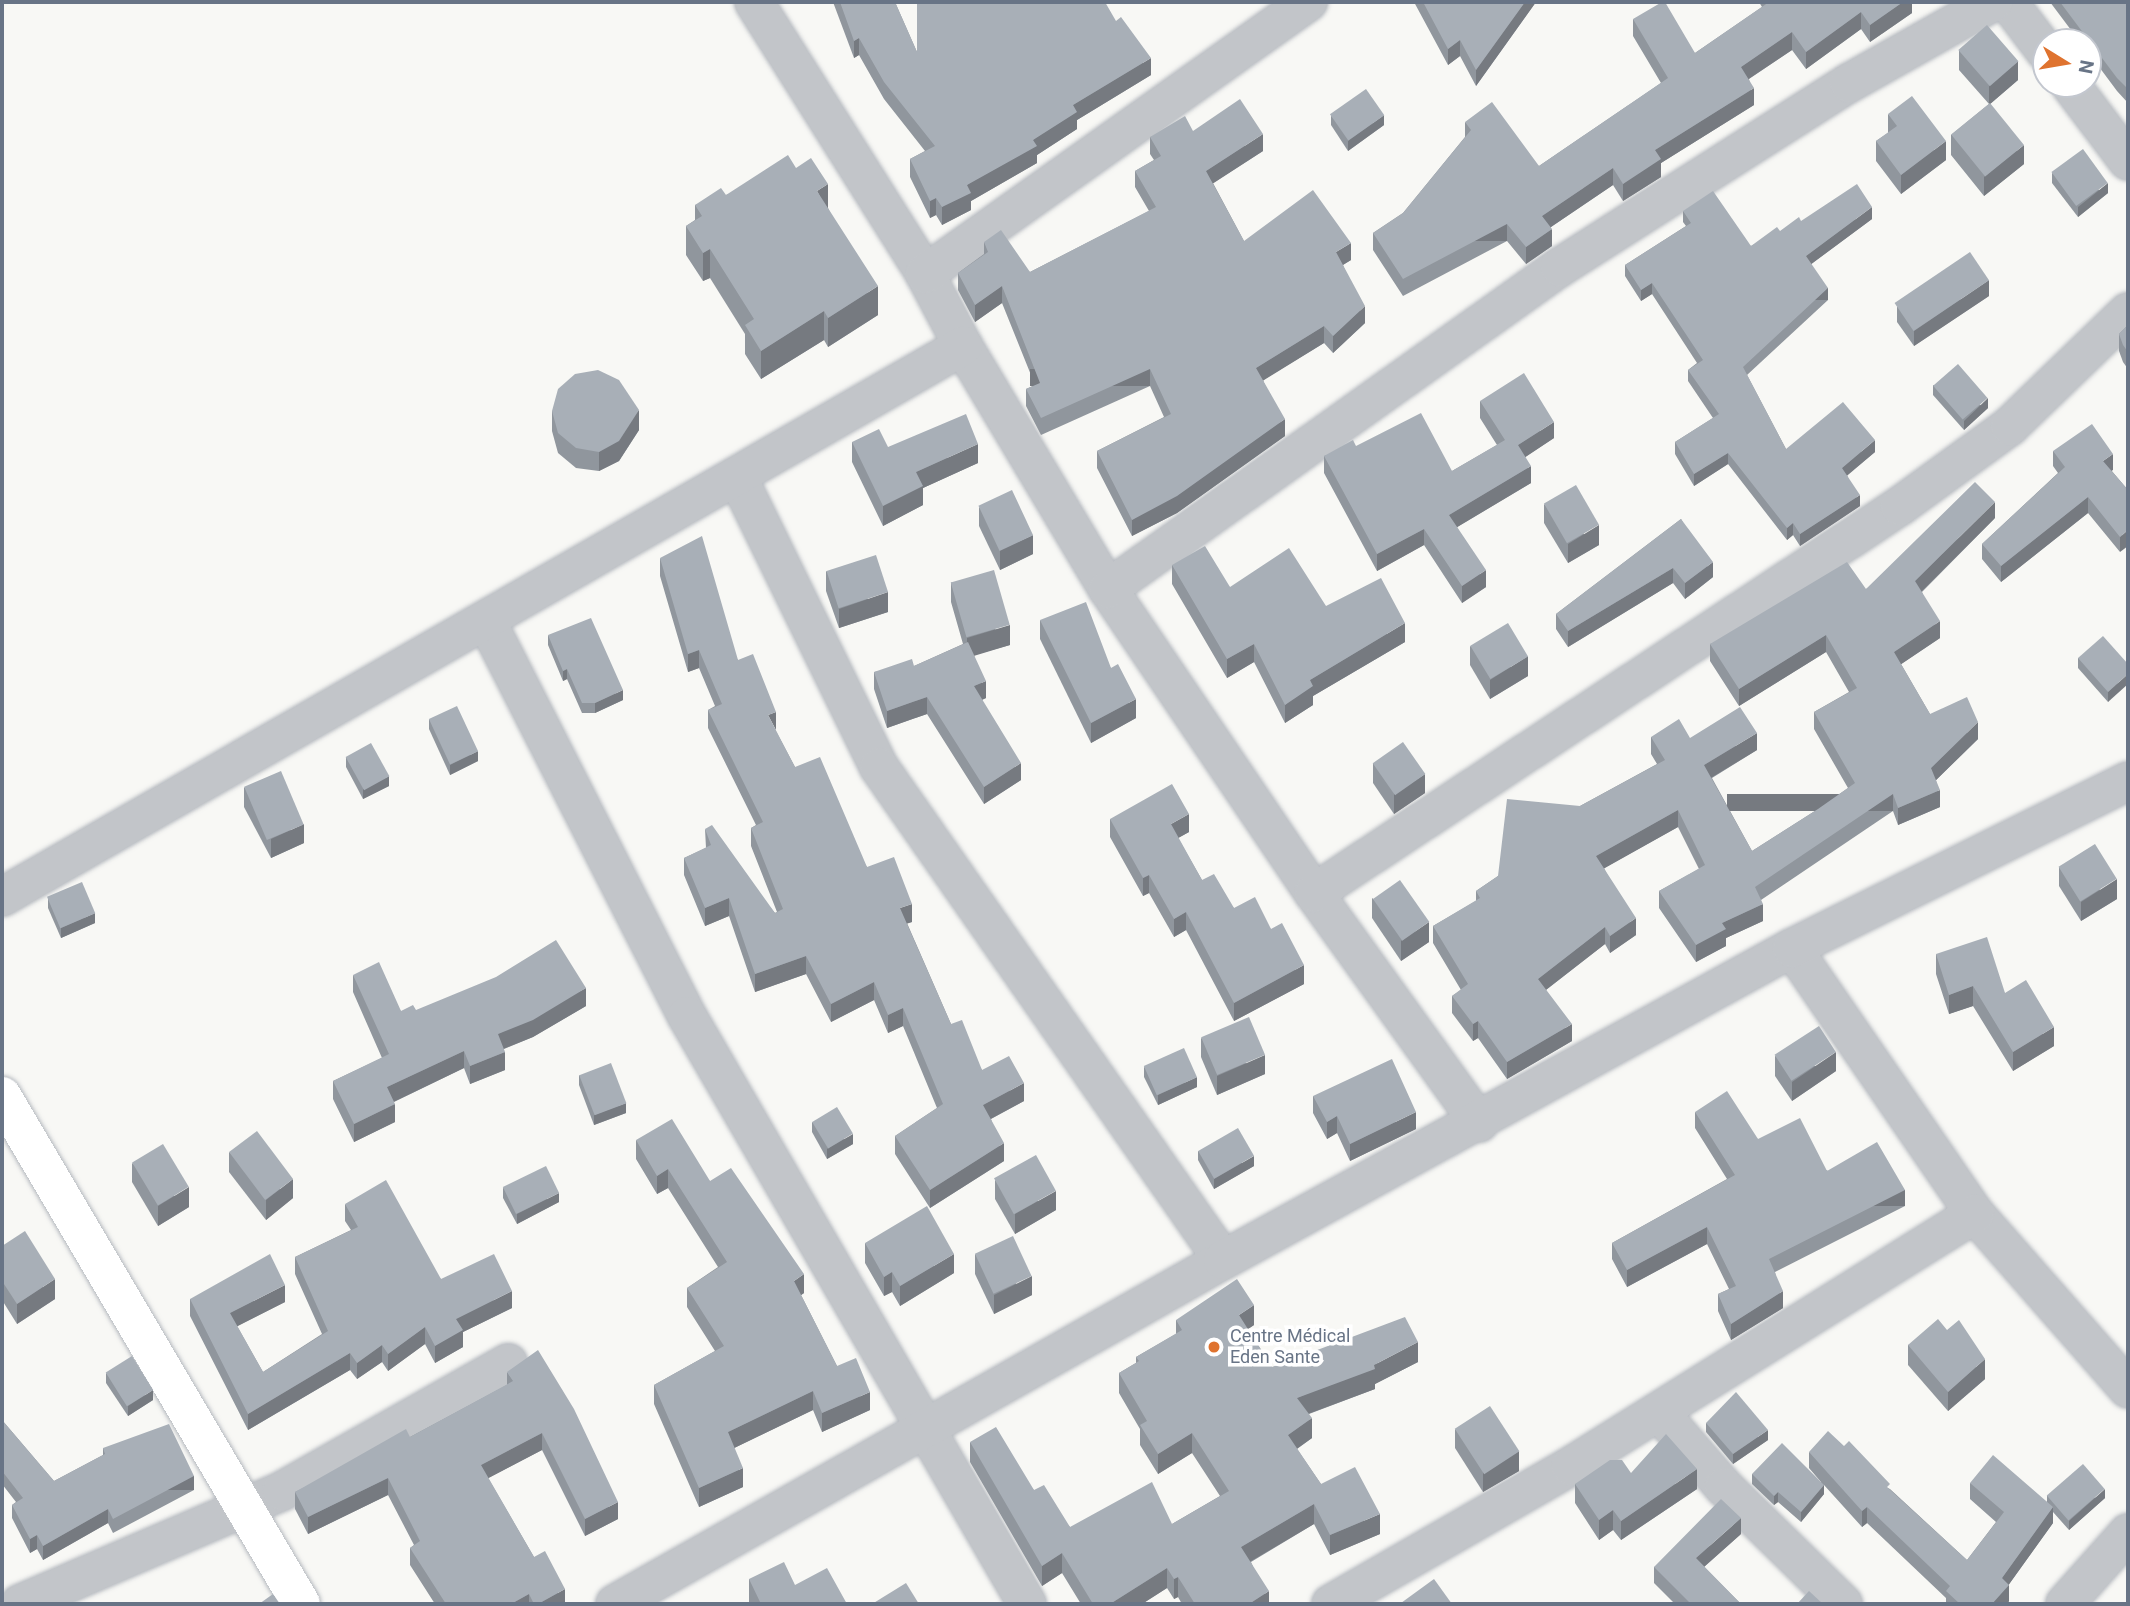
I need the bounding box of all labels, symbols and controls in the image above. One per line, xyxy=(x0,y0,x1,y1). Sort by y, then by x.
north arrow xyxy=(2032,28,2102,98)
text: N xyxy=(2074,58,2099,75)
place label: Centre Médical Eden Sante xyxy=(1230,1326,1350,1368)
marker: Centre Médical Eden Sante xyxy=(1204,1337,1224,1357)

